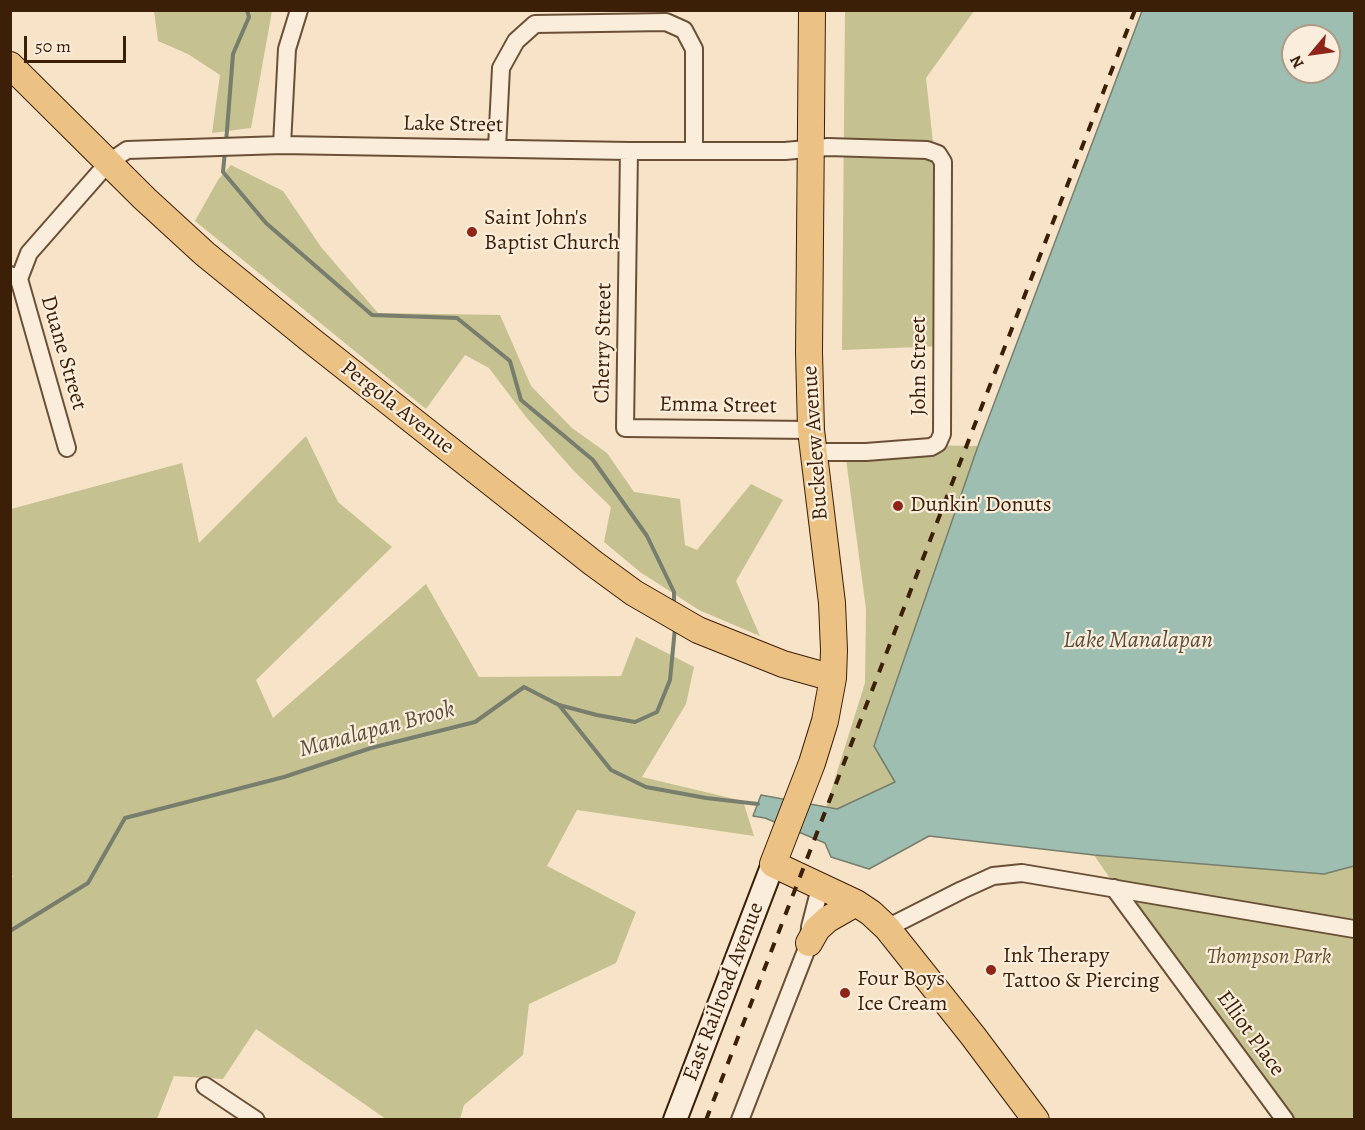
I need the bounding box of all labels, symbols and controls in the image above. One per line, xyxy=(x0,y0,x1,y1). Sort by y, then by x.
scale bar xyxy=(27,24,129,62)
north arrow xyxy=(1281,24,1341,84)
text: 50 m xyxy=(35,34,71,58)
text: N xyxy=(1285,51,1309,72)
street label: Lake Street xyxy=(403,111,503,139)
place label: Saint John's Baptist Church xyxy=(484,206,620,258)
marker: Saint John's Baptist Church xyxy=(465,225,479,239)
street label: Cherry Street xyxy=(590,282,618,404)
street label: Duane Street xyxy=(34,293,92,413)
street label: John Street xyxy=(907,316,933,416)
street label: Pergola Avenue xyxy=(335,355,459,461)
street label: Buckelew Avenue xyxy=(797,365,835,521)
street label: Emma Street xyxy=(659,392,777,420)
place label: Dunkin' Donuts xyxy=(910,493,1052,519)
marker: Dunkin' Donuts xyxy=(891,499,905,513)
water label: Lake Manalapan xyxy=(1063,627,1213,655)
water label: Manalapan Brook xyxy=(296,695,458,765)
street label: East Railroad Avenue xyxy=(678,899,770,1085)
place label: Ink Therapy Tattoo & Piercing xyxy=(1003,944,1159,996)
park label: Thompson Park xyxy=(1207,945,1331,971)
marker: Ink Therapy Tattoo & Piercing xyxy=(984,963,998,977)
place label: Four Boys Ice Cream xyxy=(857,967,948,1018)
marker: Four Boys Ice Cream xyxy=(838,986,852,1000)
street label: Elliot Place xyxy=(1210,986,1290,1082)

